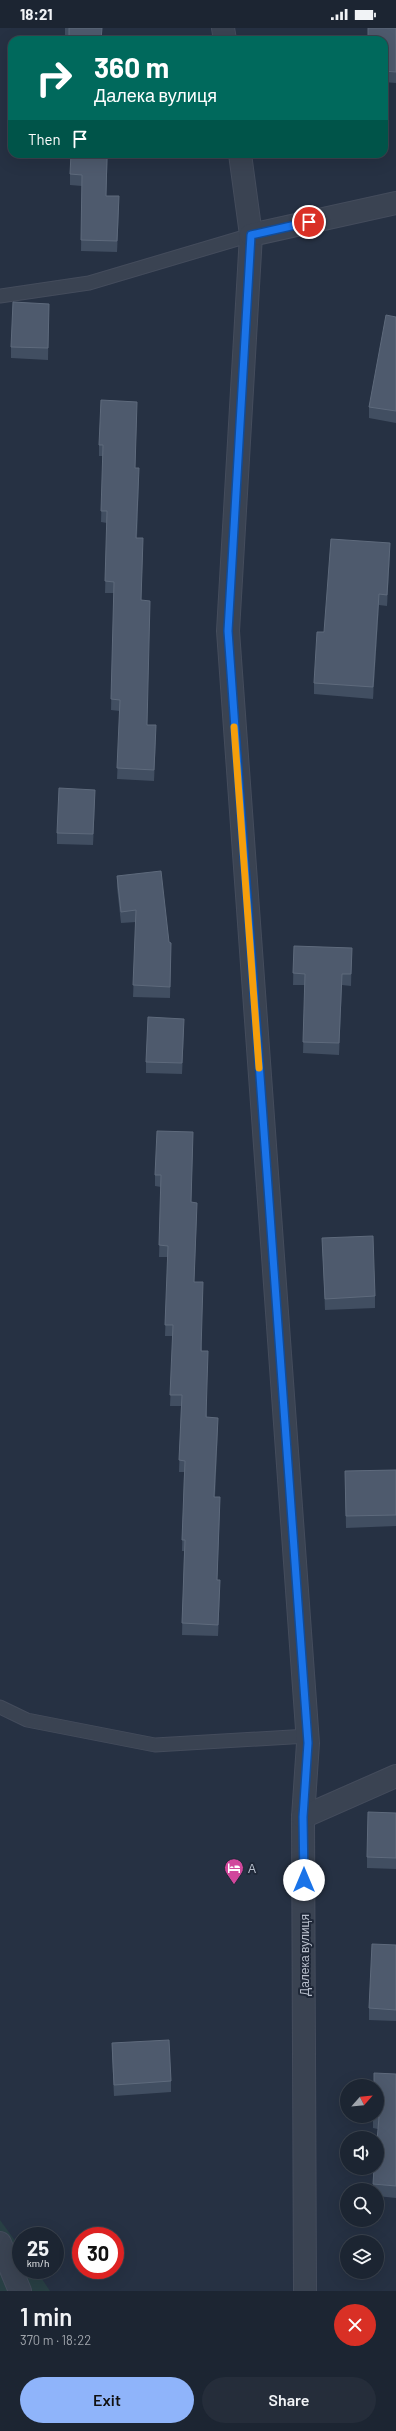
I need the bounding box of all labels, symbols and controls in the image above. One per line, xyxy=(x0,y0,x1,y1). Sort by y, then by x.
text: 18:21 xyxy=(20,5,53,23)
text: 360 m xyxy=(94,50,169,84)
icon: right xyxy=(28,52,80,104)
text: Далека вулиця xyxy=(94,84,217,106)
icon: arrive xyxy=(69,128,91,150)
text: Then xyxy=(28,130,61,148)
pin xyxy=(292,205,326,239)
icon: arrive xyxy=(298,211,320,233)
hotel icon: А xyxy=(223,1857,245,1885)
position arrow xyxy=(283,1859,325,1901)
place label: А xyxy=(248,1861,256,1875)
street label: Далека вулиця xyxy=(297,1914,312,1996)
north arrow xyxy=(340,2079,384,2123)
map controls xyxy=(340,2079,384,2279)
button: sound xyxy=(340,2131,384,2175)
button: search xyxy=(340,2183,384,2227)
speed limit sign: 30 xyxy=(72,2227,124,2279)
button: layers xyxy=(340,2235,384,2279)
text: 25 xyxy=(27,2236,49,2260)
text: km/h xyxy=(27,2257,49,2269)
text: 1 min xyxy=(20,2302,72,2331)
button: close xyxy=(334,2304,376,2346)
text: 370 m · 18:22 xyxy=(20,2332,91,2348)
button: Exit xyxy=(20,2377,194,2423)
button: Share xyxy=(202,2377,376,2423)

